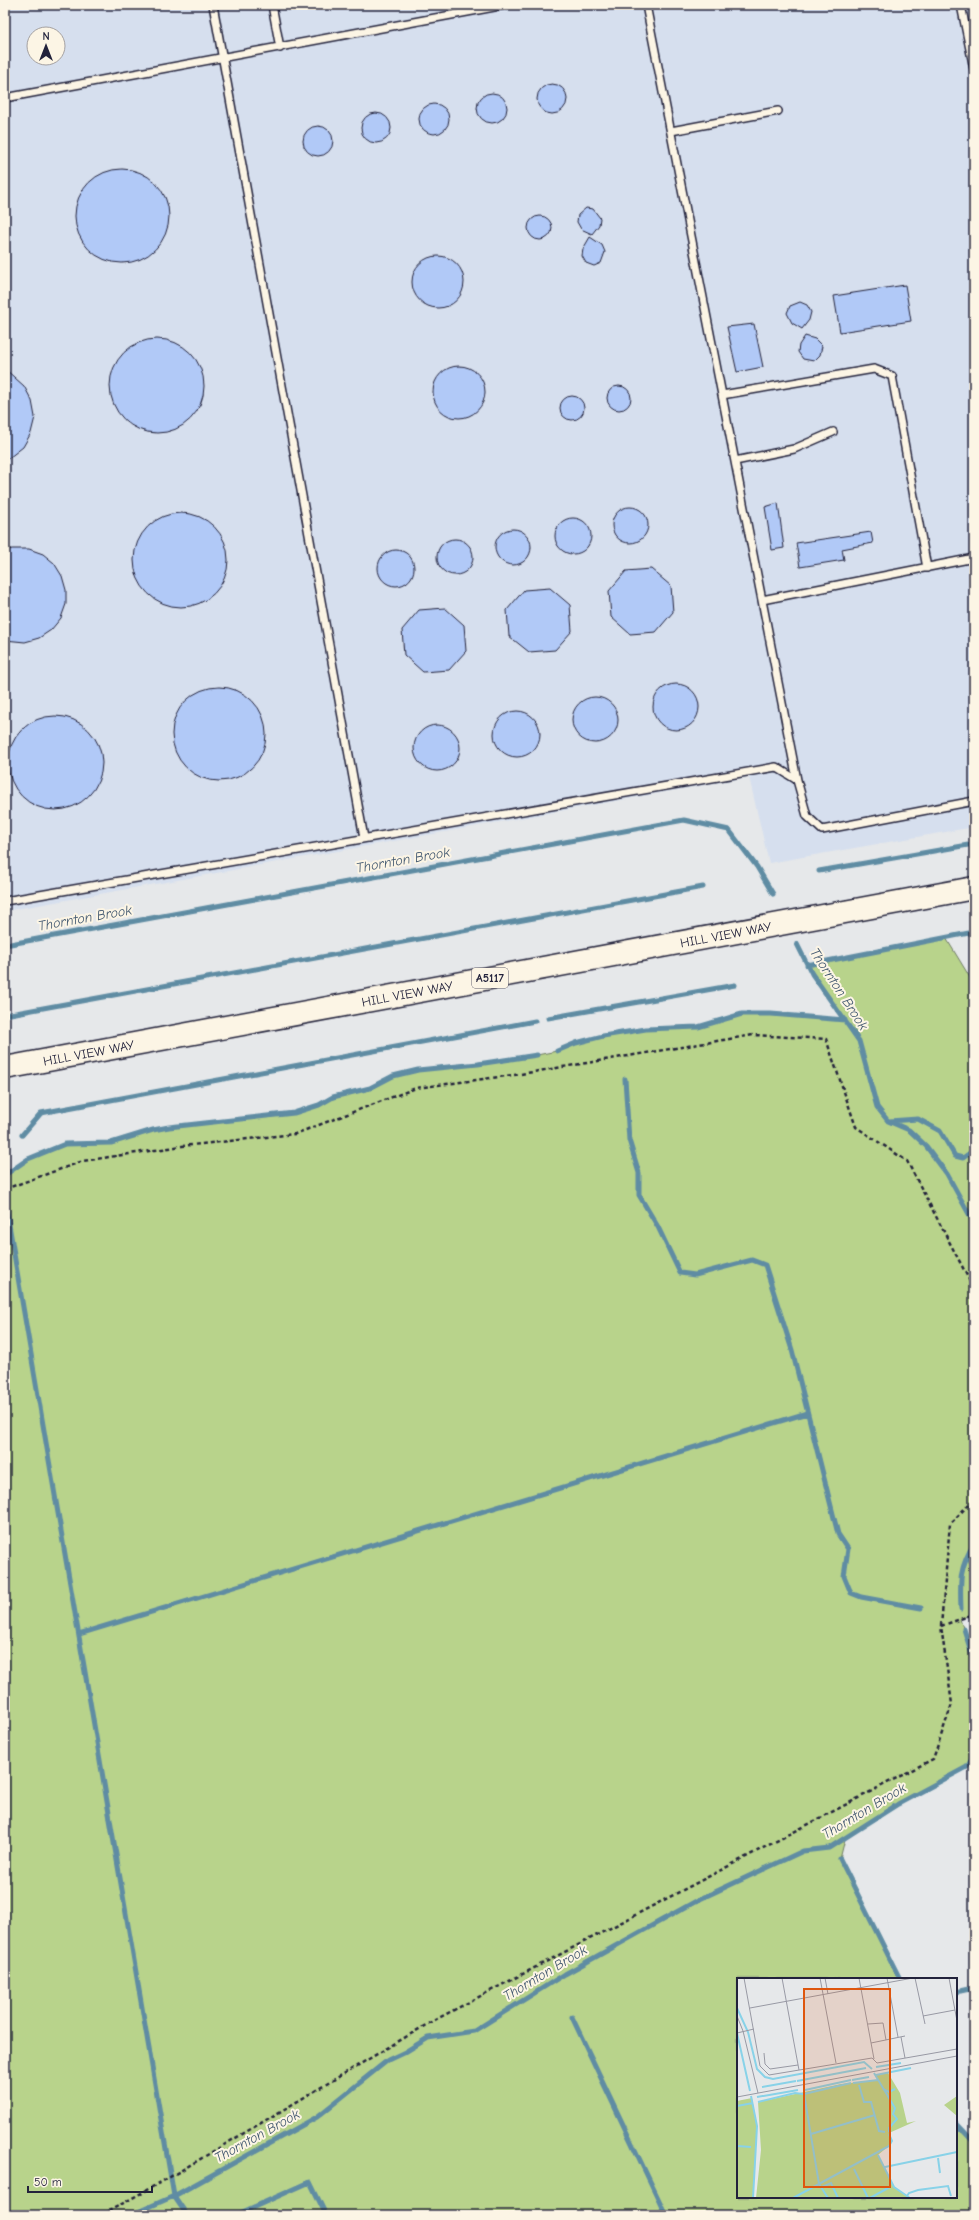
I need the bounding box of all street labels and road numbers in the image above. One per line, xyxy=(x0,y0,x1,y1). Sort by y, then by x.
street label: HILL VIEW WAY xyxy=(679,918,773,950)
road number: A5117 xyxy=(472,968,508,988)
street label: HILL VIEW WAY xyxy=(360,977,454,1009)
street label: HILL VIEW WAY xyxy=(42,1037,136,1068)

